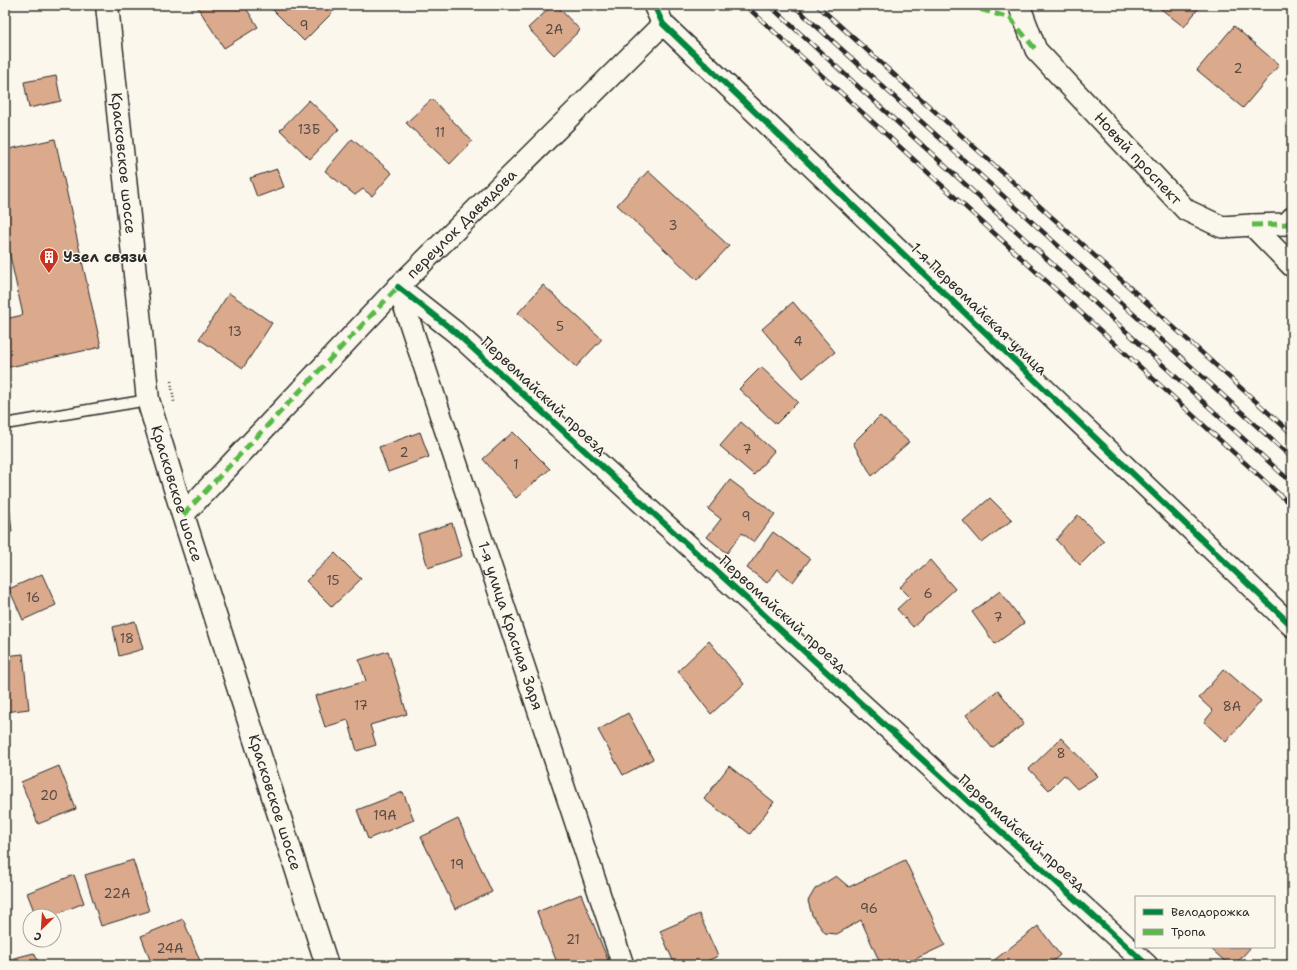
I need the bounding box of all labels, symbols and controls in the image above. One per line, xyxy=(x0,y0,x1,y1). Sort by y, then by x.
house number: 9 xyxy=(299,17,309,34)
house number: 2А xyxy=(545,21,563,38)
house number: 2 xyxy=(1233,60,1243,77)
street label: Красковское шоссе xyxy=(106,92,141,235)
street label: Новый проспект xyxy=(1089,108,1186,210)
house number: 13Б xyxy=(298,121,320,138)
house number: 11 xyxy=(435,124,445,141)
street label: переулок Давыдова xyxy=(402,164,522,283)
house number: 3 xyxy=(668,217,678,234)
street label: 1-я Первомайская улица xyxy=(906,238,1052,380)
building icon: Узел связи xyxy=(38,246,60,274)
place label: Узел связи xyxy=(63,247,148,267)
house number: 5 xyxy=(556,318,564,335)
house number: 13 xyxy=(228,323,242,340)
street label: Первомайский проезд xyxy=(477,332,612,460)
house number: 4 xyxy=(793,333,803,350)
street label: Красковское шоссе xyxy=(146,423,207,564)
house number: 7 xyxy=(742,441,752,458)
house number: 2 xyxy=(399,444,409,461)
house number: 1 xyxy=(513,456,519,473)
house number: 9 xyxy=(741,508,751,525)
street label: 1-я улица Красная Заря xyxy=(473,539,548,713)
street label: Первомайский проезд xyxy=(715,551,852,677)
house number: 15 xyxy=(326,572,340,589)
house number: 6 xyxy=(923,585,933,602)
house number: 16 xyxy=(26,589,40,606)
house number: 7 xyxy=(993,609,1003,626)
house number: 18 xyxy=(120,630,134,647)
house number: 17 xyxy=(354,697,368,714)
house number: 8А xyxy=(1223,698,1241,715)
street label: Красковское шоссе xyxy=(244,732,306,873)
house number: 8 xyxy=(1056,745,1066,762)
street label: Первомайский проезд xyxy=(954,770,1091,896)
house number: 20 xyxy=(40,787,58,804)
house number: 19А xyxy=(373,807,397,824)
house number: 19 xyxy=(450,856,464,873)
house number: 22А xyxy=(104,885,130,902)
legend xyxy=(1135,896,1275,948)
house number: 96 xyxy=(860,900,878,917)
text: Велодорожка xyxy=(1171,904,1250,920)
north arrow xyxy=(22,908,62,948)
text: Тропа xyxy=(1171,924,1206,940)
text: С xyxy=(32,928,44,945)
house number: 21 xyxy=(566,931,580,948)
house number: 24А xyxy=(157,940,183,957)

